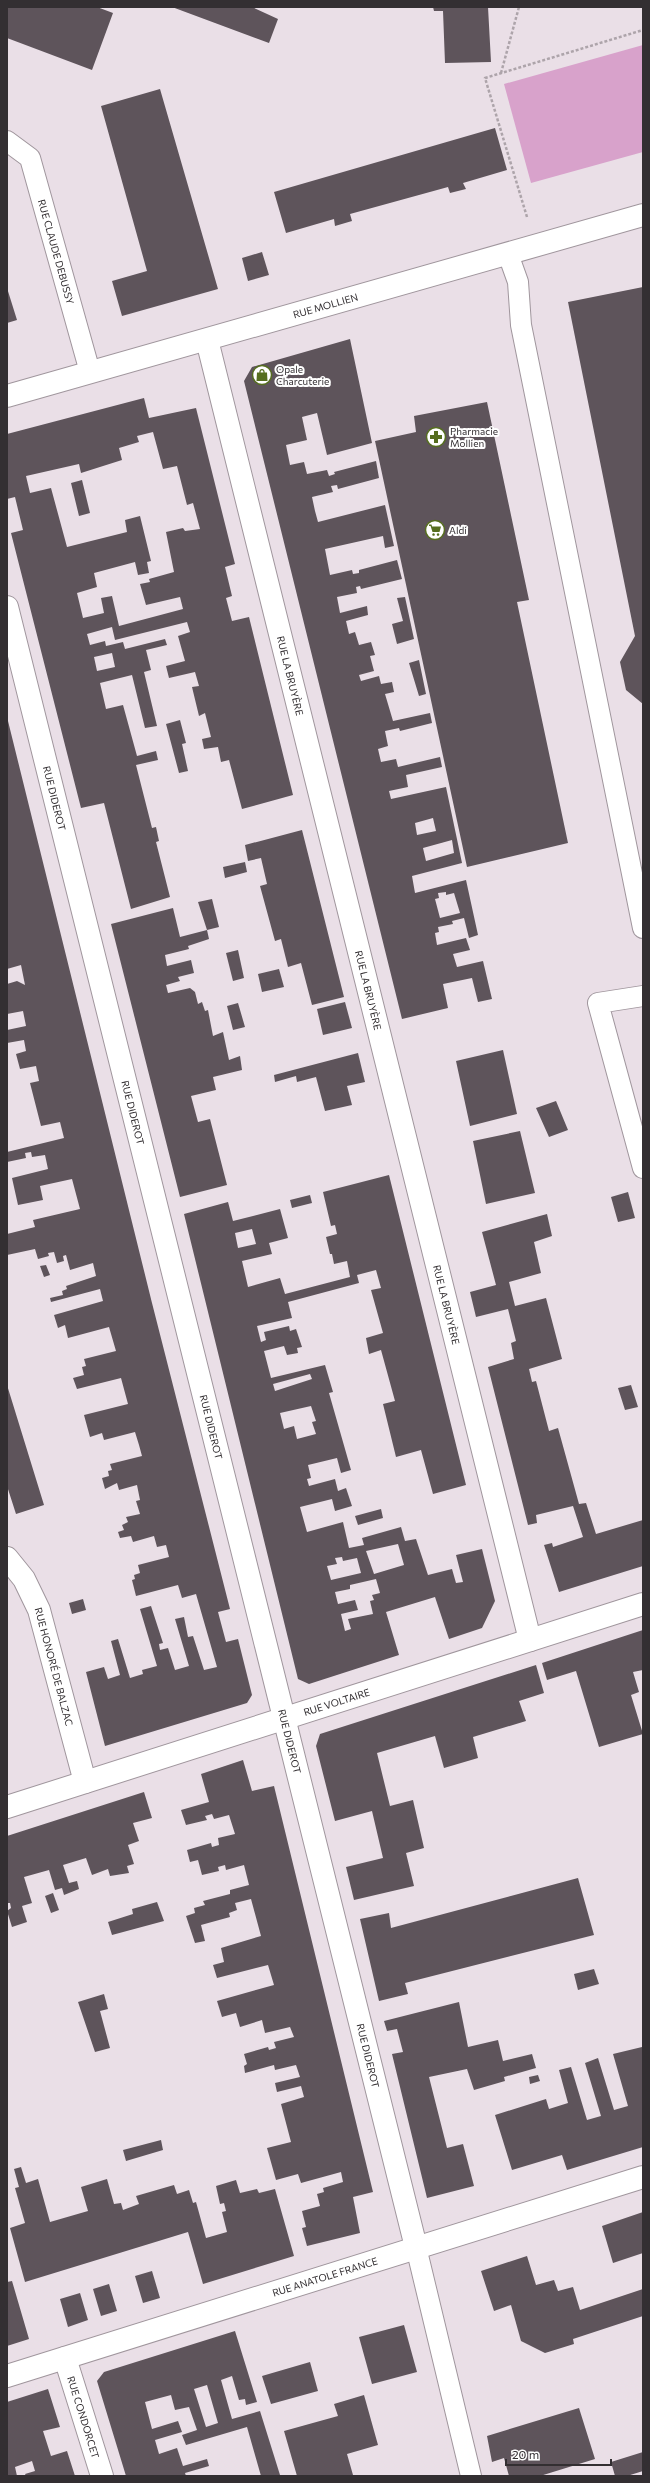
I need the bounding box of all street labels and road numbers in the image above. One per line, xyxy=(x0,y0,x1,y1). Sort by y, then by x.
street label: RUE CLAUDE DEBUSSY xyxy=(36,198,77,306)
street label: RUE MOLLIEN xyxy=(291,290,359,320)
street label: RUE LA BRUYÈRE xyxy=(275,635,306,717)
street label: RUE DIDEROT xyxy=(41,765,69,832)
street label: RUE LA BRUYÈRE xyxy=(353,949,384,1031)
street label: RUE DIDEROT xyxy=(119,1079,147,1147)
street label: RUE LA BRUYÈRE xyxy=(431,1264,462,1346)
street label: RUE DIDEROT xyxy=(198,1393,225,1461)
street label: RUE HONORÉ DE BALZAC xyxy=(33,1606,76,1727)
street label: RUE VOLTAIRE xyxy=(302,1686,371,1718)
street label: RUE DIDEROT xyxy=(276,1708,304,1775)
street label: RUE DIDEROT xyxy=(354,2022,382,2090)
street label: RUE ANATOLE FRANCE xyxy=(271,2254,379,2299)
street label: RUE CONDORCET xyxy=(65,2375,102,2460)

